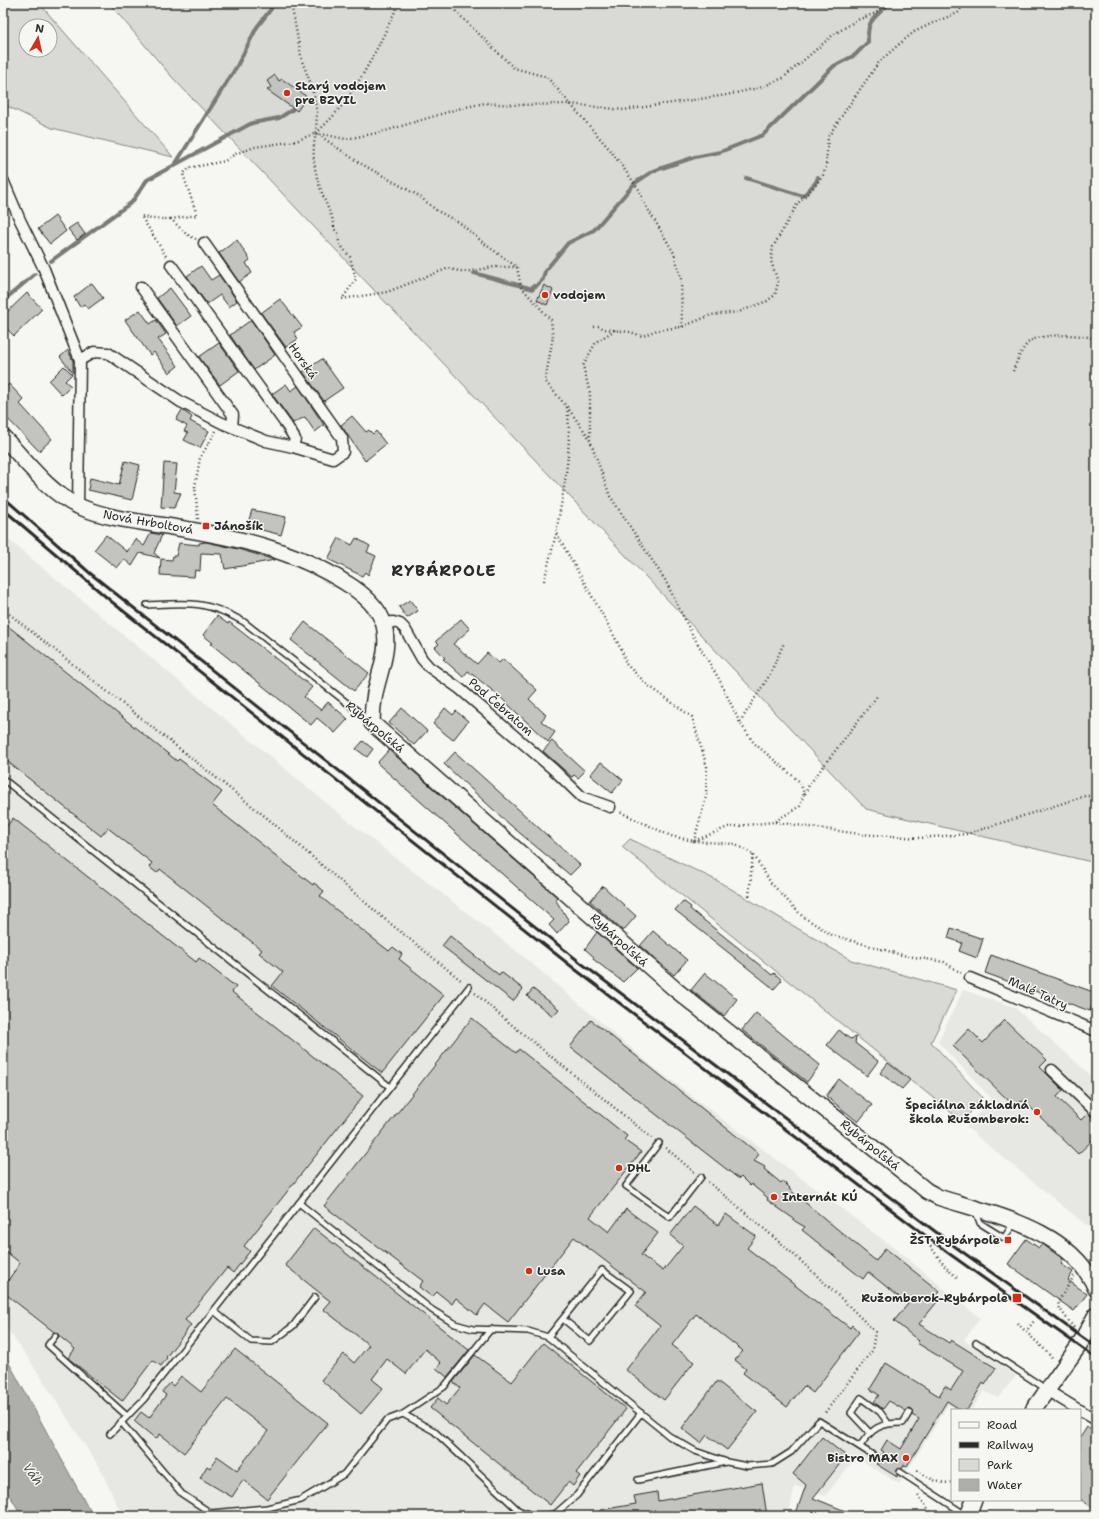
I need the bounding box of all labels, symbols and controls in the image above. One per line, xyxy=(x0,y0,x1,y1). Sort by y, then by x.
north arrow xyxy=(18,18,58,58)
text: N xyxy=(34,21,45,37)
place label: Starý vodojem pre BZVIL xyxy=(295,78,386,108)
marker: Starý vodojem pre BZVIL xyxy=(282,88,292,98)
place label: vodojem xyxy=(553,287,606,303)
marker: vodojem xyxy=(540,290,550,300)
street label: Horská xyxy=(285,340,322,383)
street label: Nová Hrboltová xyxy=(102,506,195,538)
place label: Jánošík xyxy=(214,518,263,534)
marker: Jánošík xyxy=(201,521,211,531)
district label: RYBÁRPOLE xyxy=(391,560,497,581)
street label: Pod Čebratom xyxy=(465,674,537,740)
street label: Rybárpoľská xyxy=(342,698,408,757)
street label: Rybárpoľská xyxy=(587,910,652,970)
street label: Malé Tatry xyxy=(1006,973,1071,1013)
place label: Špeciálna základná škola Ružomberok: xyxy=(905,1097,1030,1127)
marker: Špeciálna základná škola Ružomberok: xyxy=(1032,1107,1042,1117)
street label: Rybárpoľská xyxy=(837,1116,904,1174)
place label: DHL xyxy=(627,1160,651,1176)
marker: DHL xyxy=(614,1163,624,1173)
place label: Internát KÚ xyxy=(782,1189,857,1205)
marker: Internát KÚ xyxy=(769,1192,779,1202)
place label: ŽST Rybárpole xyxy=(910,1232,1000,1248)
marker: ŽST Rybárpole xyxy=(1003,1235,1013,1245)
place label: Lusa xyxy=(537,1263,566,1279)
marker: Lusa xyxy=(524,1266,534,1276)
place label: Ružomberok-Rybárpole xyxy=(861,1290,1008,1306)
marker: Ružomberok-Rybárpole xyxy=(1011,1292,1023,1304)
legend xyxy=(951,1409,1081,1501)
text: Road xyxy=(987,1417,1018,1433)
text: Railway xyxy=(987,1437,1034,1453)
place label: Bistro MAX xyxy=(827,1450,898,1466)
marker: Bistro MAX xyxy=(901,1453,911,1463)
text: Park xyxy=(987,1457,1013,1473)
water label: Váh xyxy=(19,1459,47,1489)
text: Water xyxy=(987,1477,1023,1493)

